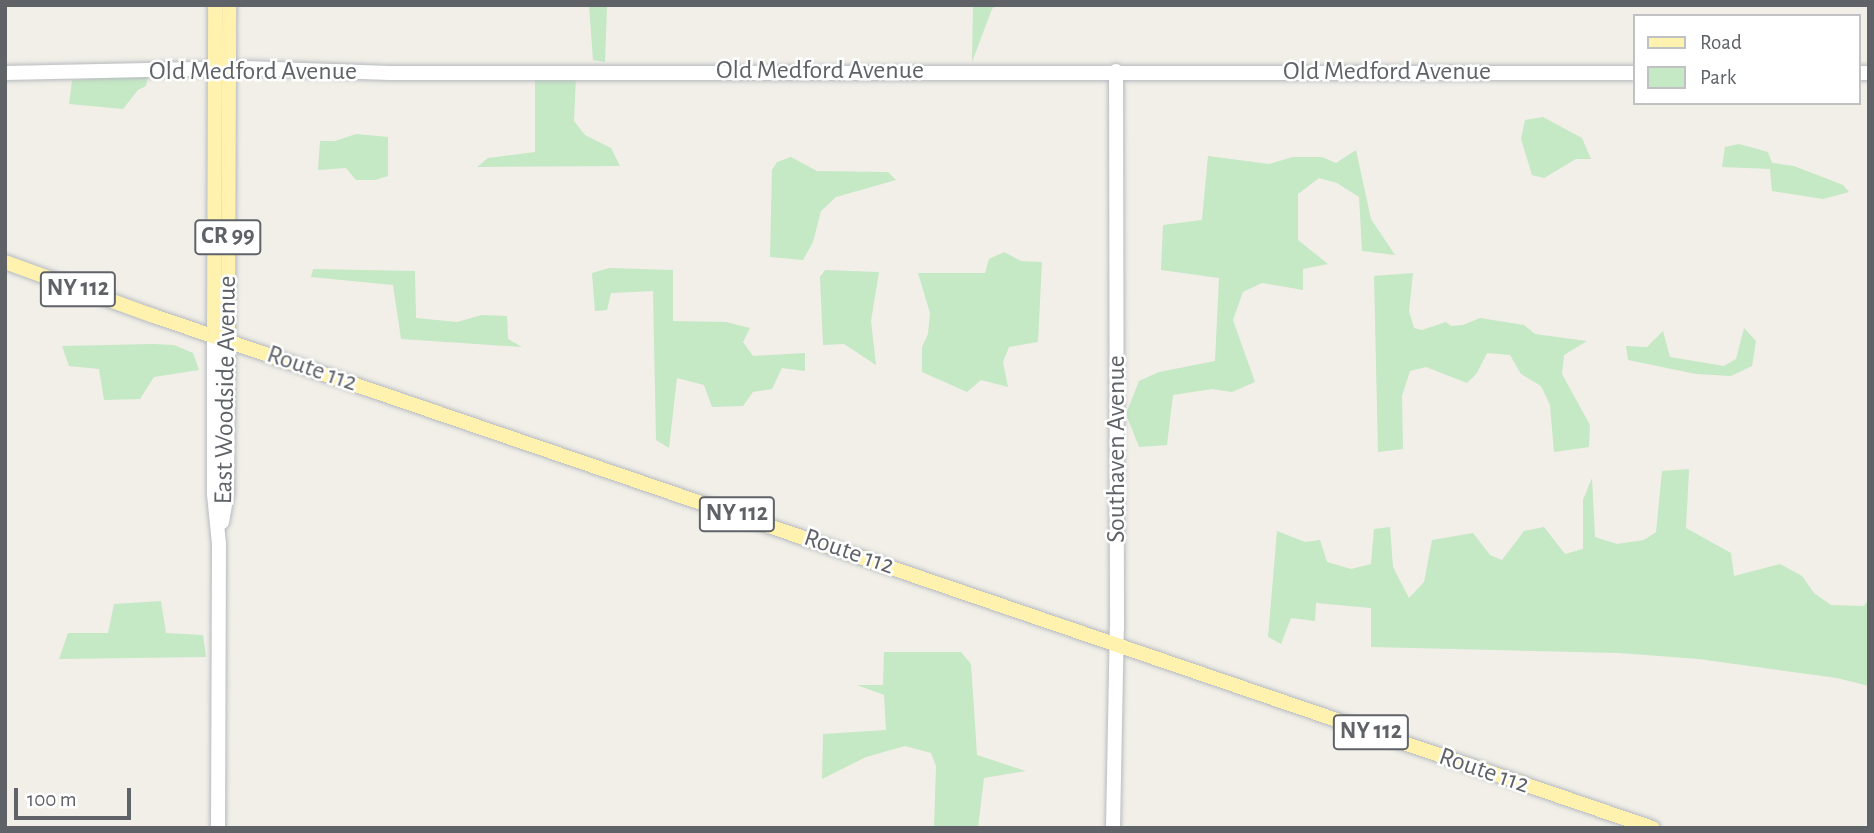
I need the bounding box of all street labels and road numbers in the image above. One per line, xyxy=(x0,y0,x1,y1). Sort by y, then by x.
street label: Old Medford Avenue xyxy=(716,55,924,87)
street label: Old Medford Avenue xyxy=(149,56,357,88)
street label: Old Medford Avenue xyxy=(1283,56,1491,88)
road number: CR 99 xyxy=(193,216,263,258)
road number: NY 112 xyxy=(40,268,116,310)
street label: East Woodside Avenue xyxy=(208,275,244,505)
street label: Route 112 xyxy=(263,339,361,399)
street label: Southaven Avenue xyxy=(1101,355,1133,543)
road number: NY 112 xyxy=(698,494,776,534)
street label: Route 112 xyxy=(800,522,898,582)
road number: NY 112 xyxy=(1332,712,1410,752)
street label: Route 112 xyxy=(1435,741,1533,801)

